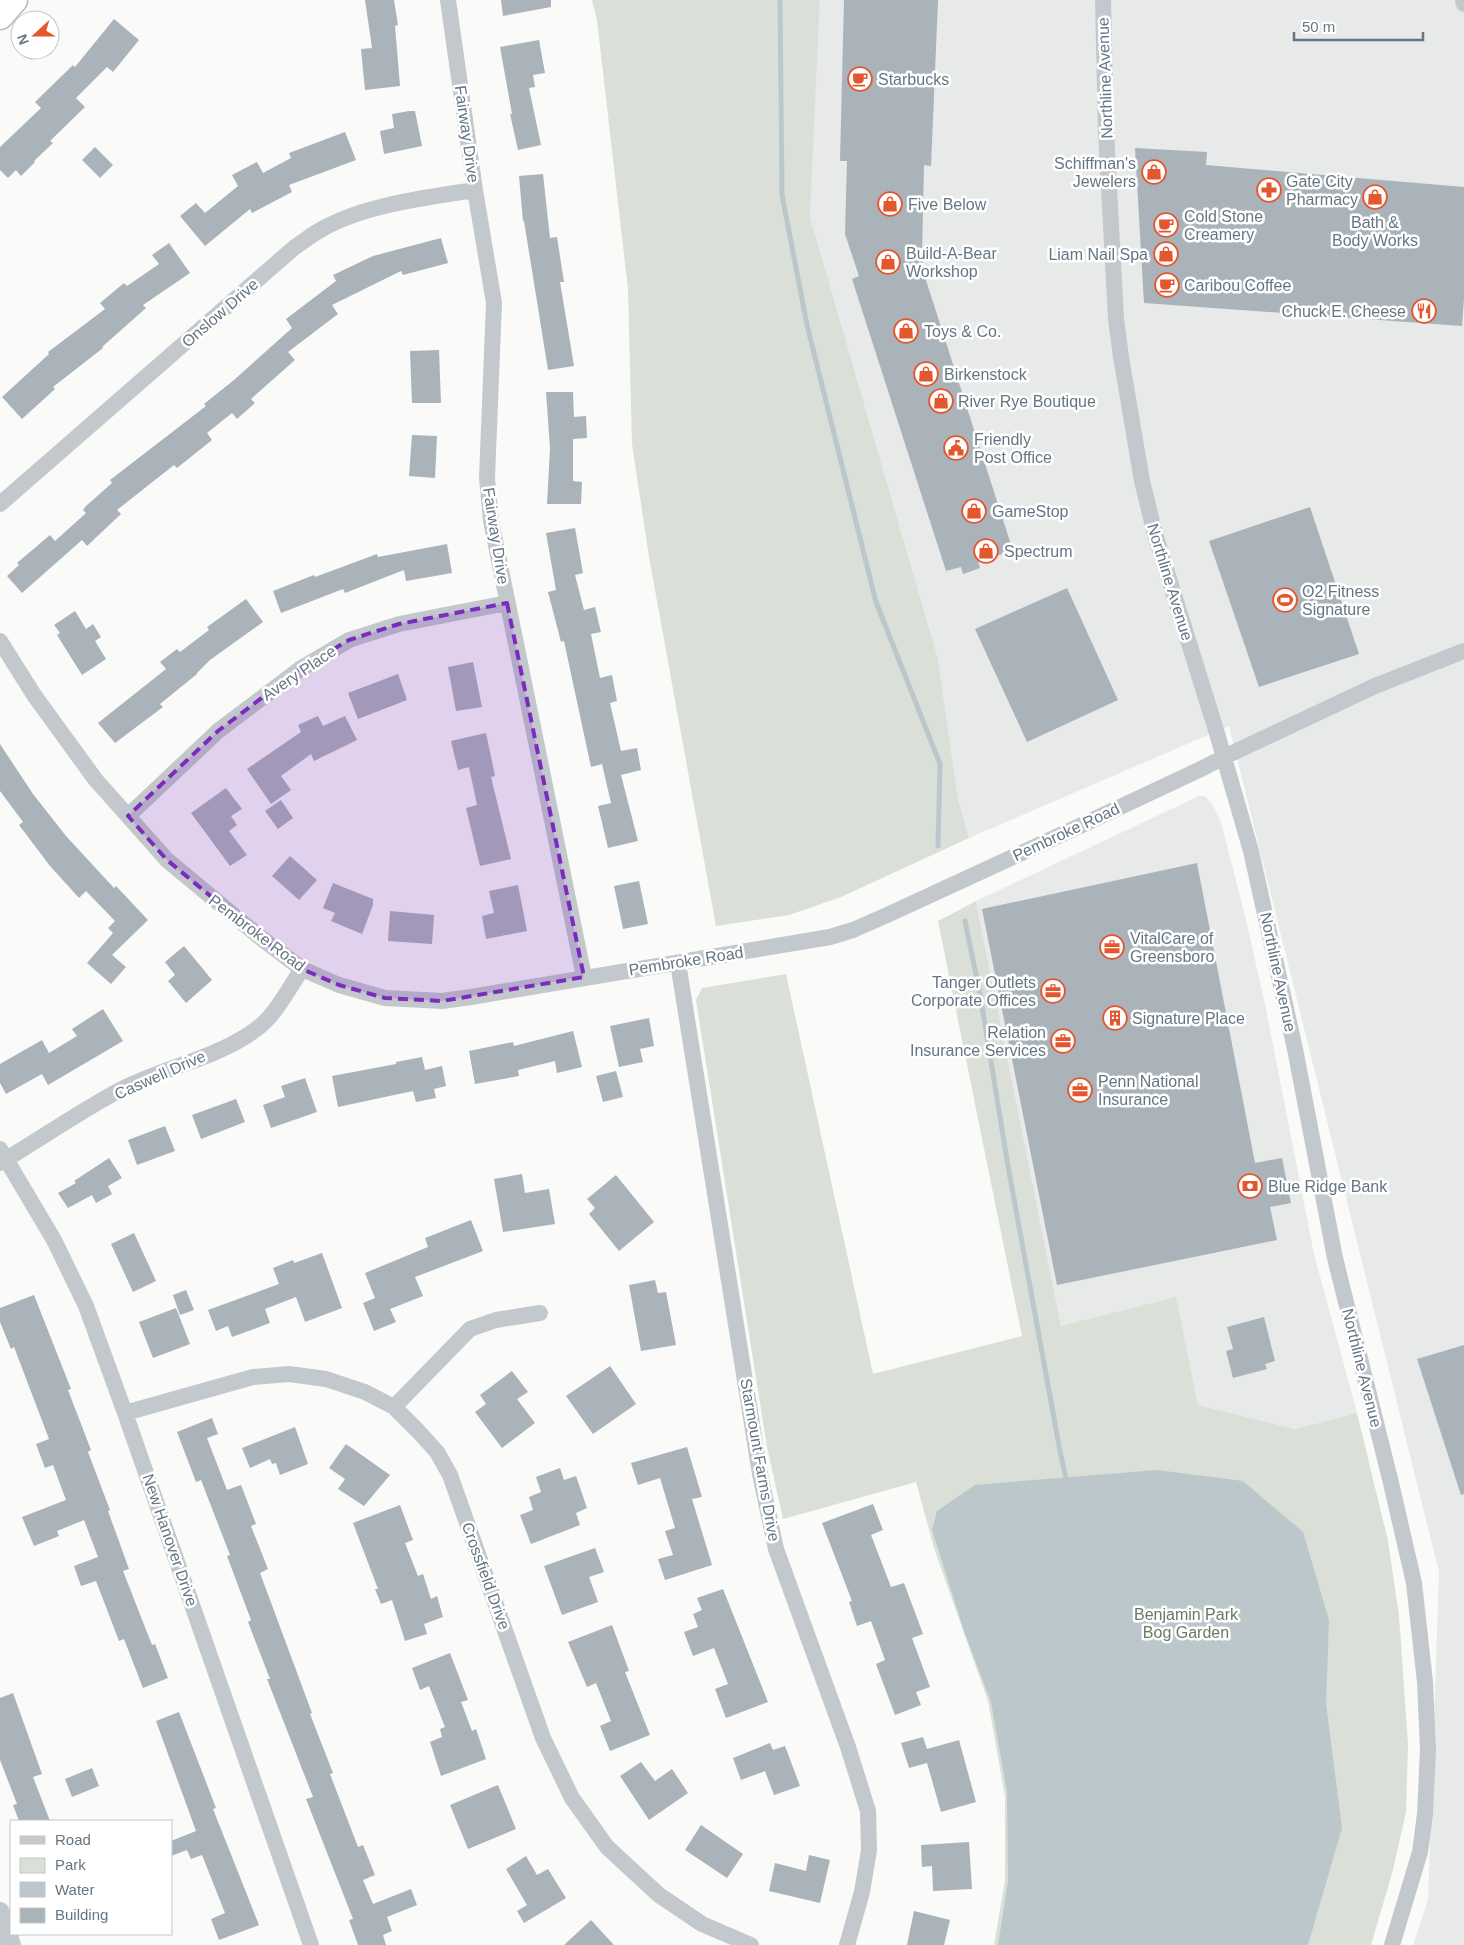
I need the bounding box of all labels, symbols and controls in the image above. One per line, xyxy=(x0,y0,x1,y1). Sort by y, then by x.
north arrow xyxy=(10,10,60,60)
scale bar xyxy=(1294,10,1423,42)
street label: Northline Avenue xyxy=(1094,17,1116,139)
text: 50 m xyxy=(1302,18,1335,35)
text: N xyxy=(14,32,32,47)
cafe icon: Starbucks xyxy=(847,66,873,92)
place label: Starbucks xyxy=(878,71,949,88)
street label: Fairway Drive xyxy=(452,84,482,184)
place label: Schiffman's Jewelers xyxy=(1054,155,1136,190)
shop icon: Schiffman's Jewelers xyxy=(1141,159,1167,185)
place label: Gate City Pharmacy xyxy=(1286,173,1358,208)
pharmacy icon: Gate City Pharmacy xyxy=(1256,177,1282,203)
shop icon: Bath & Body Works xyxy=(1362,184,1388,210)
shop icon: Five Below xyxy=(877,191,903,217)
place label: Five Below xyxy=(908,196,987,213)
place label: Cold Stone Creamery xyxy=(1184,208,1263,243)
cafe icon: Cold Stone Creamery xyxy=(1153,212,1179,238)
place label: Bath & Body Works xyxy=(1332,214,1418,249)
shop icon: Liam Nail Spa xyxy=(1153,241,1179,267)
place label: Build-A-Bear Workshop xyxy=(906,245,997,280)
place label: Liam Nail Spa xyxy=(1048,246,1148,263)
shop icon: Build-A-Bear Workshop xyxy=(875,249,901,275)
cafe icon: Caribou Coffee xyxy=(1154,272,1180,298)
street label: Onslow Drive xyxy=(179,275,262,351)
place label: Caribou Coffee xyxy=(1184,277,1291,294)
restaurant icon: Chuck E. Cheese xyxy=(1411,298,1437,324)
place label: Chuck E. Cheese xyxy=(1281,303,1406,320)
shop icon: Toys & Co. xyxy=(893,318,919,344)
place label: Toys & Co. xyxy=(924,323,1001,340)
shop icon: Birkenstock xyxy=(913,361,939,387)
place label: Birkenstock xyxy=(944,366,1028,383)
shop icon: River Rye Boutique xyxy=(928,388,954,414)
place label: River Rye Boutique xyxy=(958,393,1096,410)
place label: Friendly Post Office xyxy=(974,431,1052,466)
public building icon: Friendly Post Office xyxy=(943,435,969,461)
street label: Fairway Drive xyxy=(480,486,512,586)
shop icon: GameStop xyxy=(961,498,987,524)
place label: GameStop xyxy=(992,503,1069,520)
street label: Northline Avenue xyxy=(1144,521,1196,643)
shop icon: Spectrum xyxy=(973,538,999,564)
place label: Spectrum xyxy=(1004,543,1072,560)
place label: O2 Fitness Signature xyxy=(1302,583,1379,618)
sports icon: O2 Fitness Signature xyxy=(1272,587,1298,613)
street label: Avery Place xyxy=(259,642,339,704)
street label: Pembroke Road xyxy=(1010,800,1122,864)
street label: Pembroke Road xyxy=(206,891,308,975)
street label: Northline Avenue xyxy=(1257,911,1299,1033)
place label: VitalCare of Greensboro xyxy=(1130,930,1215,965)
office icon: VitalCare of Greensboro xyxy=(1099,934,1125,960)
street label: Pembroke Road xyxy=(628,944,744,978)
place label: Tanger Outlets Corporate Offices xyxy=(911,974,1036,1009)
office icon: Tanger Outlets Corporate Offices xyxy=(1040,978,1066,1004)
building icon: Signature Place xyxy=(1102,1005,1128,1031)
place label: Signature Place xyxy=(1132,1010,1245,1027)
place label: Relation Insurance Services xyxy=(910,1024,1046,1059)
office icon: Relation Insurance Services xyxy=(1050,1028,1076,1054)
street label: Caswell Drive xyxy=(112,1047,208,1103)
place label: Penn National Insurance xyxy=(1098,1073,1199,1108)
office icon: Penn National Insurance xyxy=(1067,1077,1093,1103)
bank icon: Blue Ridge Bank xyxy=(1237,1173,1263,1199)
place label: Blue Ridge Bank xyxy=(1268,1178,1388,1195)
street label: Northline Avenue xyxy=(1339,1307,1385,1429)
street label: Starmount Farms Drive xyxy=(737,1377,783,1543)
street label: New Hanover Drive xyxy=(139,1472,201,1608)
street label: Crossfield Drive xyxy=(459,1520,513,1632)
park label: Benjamin Park Bog Garden xyxy=(1134,1606,1239,1641)
legend xyxy=(10,1820,172,1935)
text: Road xyxy=(55,1831,91,1848)
text: Park xyxy=(55,1856,86,1873)
text: Water xyxy=(55,1881,94,1898)
text: Building xyxy=(55,1906,108,1923)

